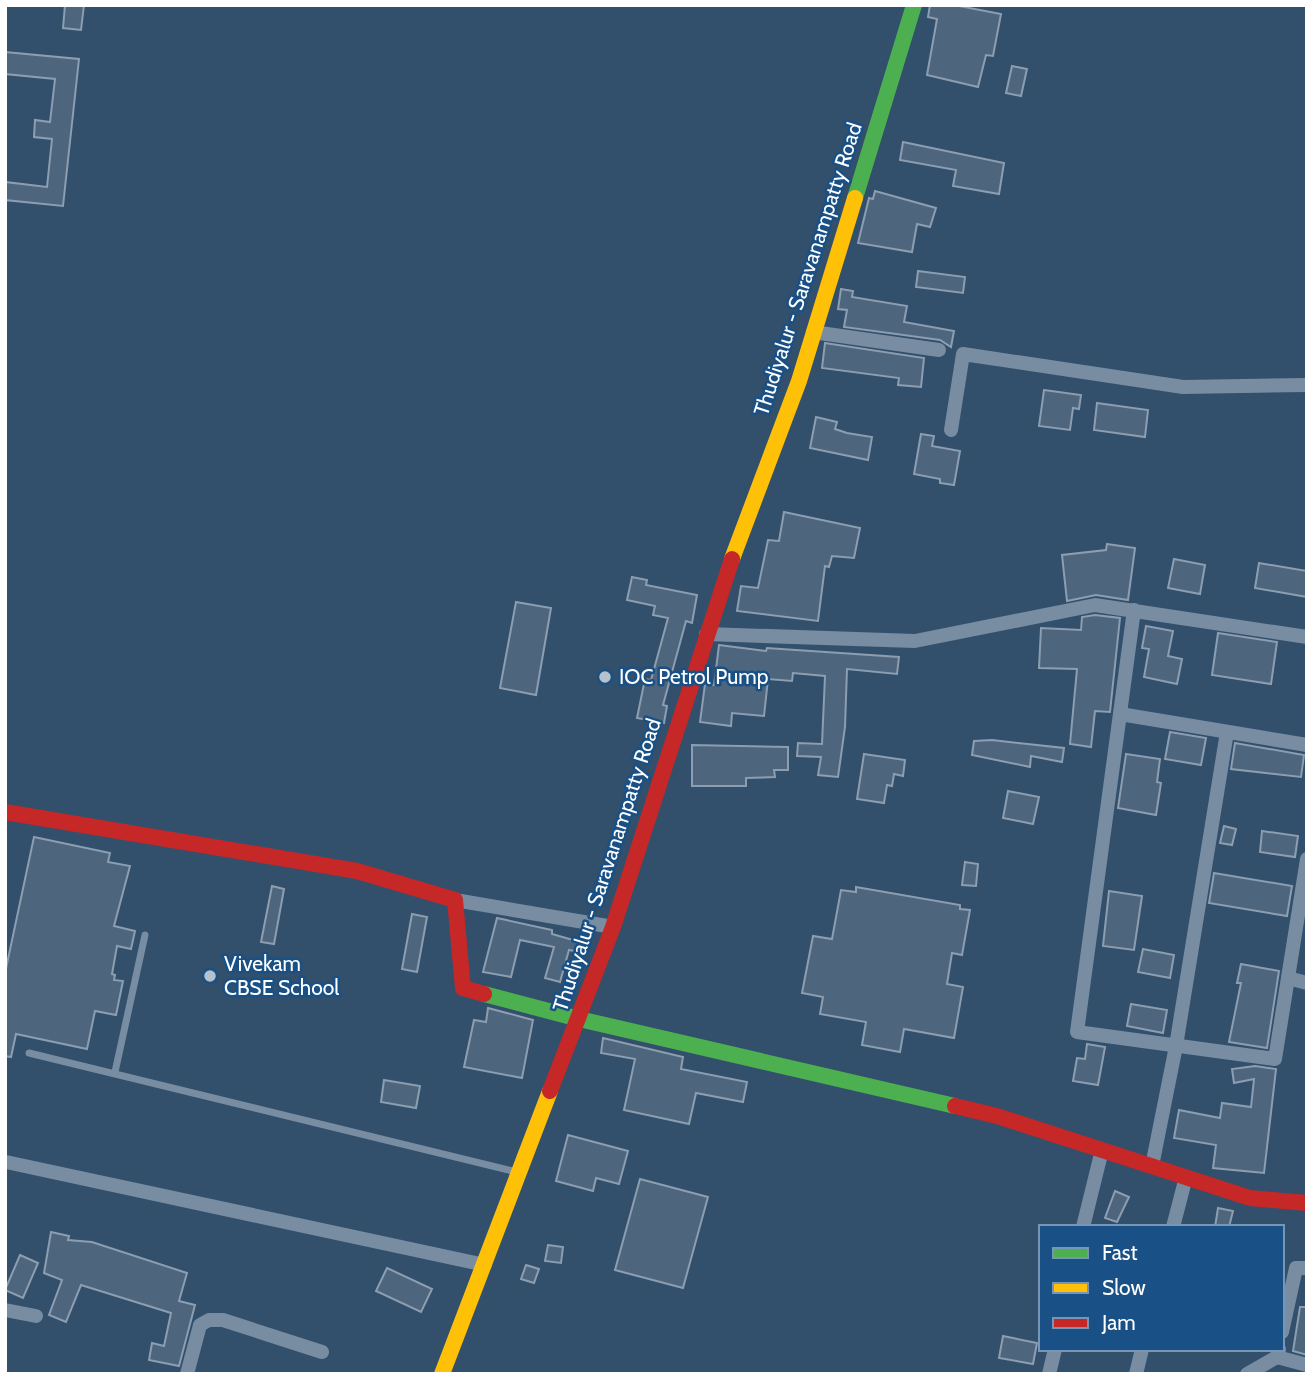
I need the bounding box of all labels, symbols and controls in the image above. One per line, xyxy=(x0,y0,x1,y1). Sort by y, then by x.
street label: Thudiyalur - Saravanampatty Road xyxy=(748,119,867,419)
place label: IOC Petrol Pump xyxy=(619,664,768,689)
marker: IOC Petrol Pump xyxy=(597,669,613,685)
street label: Thudiyalur - Saravanampatty Road xyxy=(547,715,666,1015)
place label: Vivekam CBSE School xyxy=(224,951,339,1000)
marker: Vivekam CBSE School xyxy=(202,968,218,984)
legend xyxy=(1039,1225,1284,1351)
text: Fast xyxy=(1102,1240,1138,1265)
text: Slow xyxy=(1102,1275,1146,1300)
text: Jam xyxy=(1101,1310,1136,1335)

